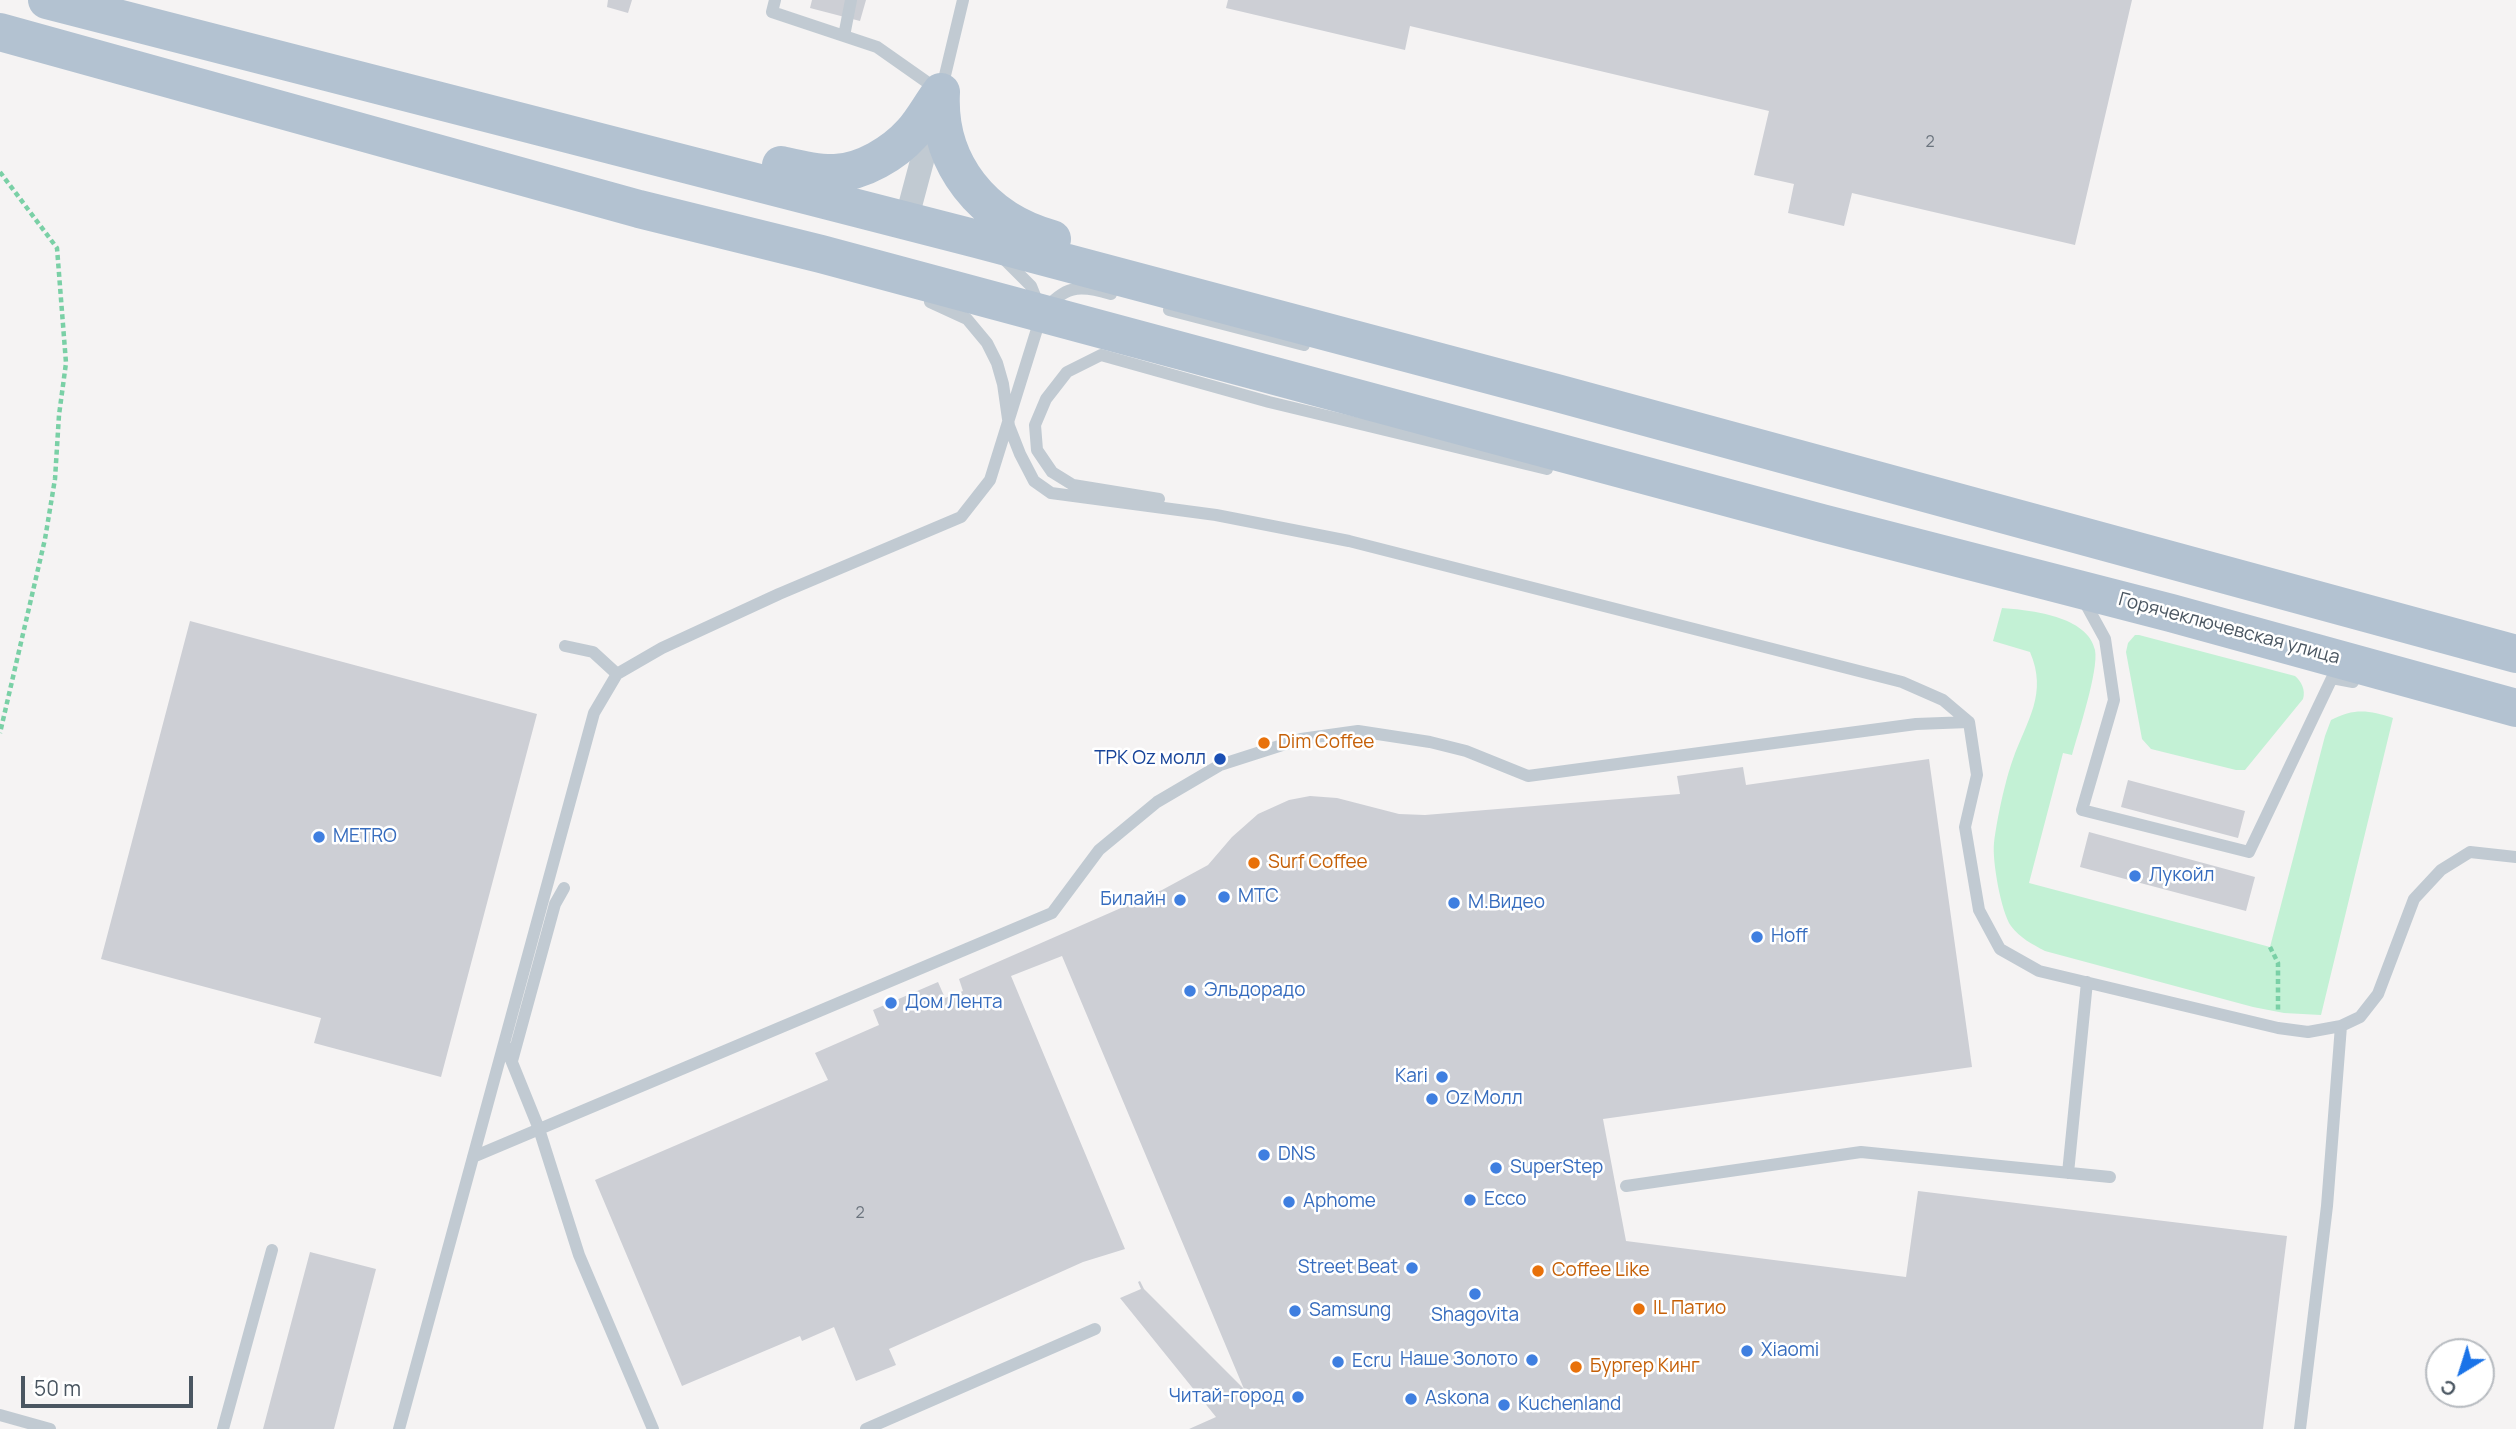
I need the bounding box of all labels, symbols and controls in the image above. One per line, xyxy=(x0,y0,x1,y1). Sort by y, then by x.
house number: 2 xyxy=(1925,133,1935,153)
street label: Горячеключевская улица xyxy=(2116,588,2342,670)
place label: Dim Coffee xyxy=(1278,732,1374,754)
marker: Dim Coffee xyxy=(1256,735,1272,751)
place label: ТРК Oz молл xyxy=(1094,748,1206,770)
marker: ТРК Oz молл xyxy=(1212,751,1228,767)
place label: METRO xyxy=(333,826,397,848)
marker: METRO xyxy=(311,829,327,845)
place label: Surf Coffee xyxy=(1268,852,1368,874)
marker: Surf Coffee xyxy=(1246,855,1262,871)
place label: Лукойл xyxy=(2149,865,2215,887)
marker: Лукойл xyxy=(2127,868,2143,884)
place label: МТС xyxy=(1238,886,1279,908)
place label: Билайн xyxy=(1100,889,1166,911)
marker: МТС xyxy=(1216,889,1232,905)
marker: Билайн xyxy=(1172,892,1188,908)
place label: М.Видео xyxy=(1468,892,1545,914)
marker: М.Видео xyxy=(1446,895,1462,911)
place label: Hoff xyxy=(1771,926,1808,948)
marker: Hoff xyxy=(1749,929,1765,945)
place label: Эльдорадо xyxy=(1204,980,1305,1002)
marker: Эльдорадо xyxy=(1182,983,1198,999)
place label: Дом Лента xyxy=(905,992,1003,1014)
marker: Дом Лента xyxy=(883,995,899,1011)
place label: Kari xyxy=(1395,1066,1428,1088)
marker: Kari xyxy=(1434,1069,1450,1085)
place label: Oz Молл xyxy=(1446,1088,1523,1110)
marker: Oz Молл xyxy=(1424,1091,1440,1107)
place label: DNS xyxy=(1278,1144,1315,1166)
marker: DNS xyxy=(1256,1147,1272,1163)
place label: SuperStep xyxy=(1510,1157,1603,1179)
marker: SuperStep xyxy=(1488,1160,1504,1176)
place label: Ecco xyxy=(1484,1189,1527,1211)
place label: Aphome xyxy=(1303,1191,1376,1213)
marker: Ecco xyxy=(1462,1192,1478,1208)
marker: Aphome xyxy=(1281,1194,1297,1210)
house number: 2 xyxy=(855,1204,865,1224)
place label: Street Beat xyxy=(1298,1257,1398,1279)
marker: Street Beat xyxy=(1404,1260,1420,1276)
place label: Coffee Like xyxy=(1552,1260,1650,1282)
marker: Coffee Like xyxy=(1530,1263,1546,1279)
marker: Shagovita xyxy=(1467,1286,1483,1302)
place label: IL Патио xyxy=(1653,1298,1726,1320)
place label: Samsung xyxy=(1309,1300,1391,1322)
marker: IL Патио xyxy=(1631,1301,1647,1317)
marker: Samsung xyxy=(1287,1303,1303,1319)
place label: Shagovita xyxy=(1431,1305,1519,1327)
north arrow xyxy=(2425,1338,2495,1408)
place label: Xiaomi xyxy=(1761,1340,1819,1362)
marker: Xiaomi xyxy=(1739,1343,1755,1359)
place label: Наше Золото xyxy=(1400,1349,1518,1371)
place label: Ecru xyxy=(1352,1351,1391,1373)
marker: Наше Золото xyxy=(1524,1352,1540,1368)
marker: Ecru xyxy=(1330,1354,1346,1370)
place label: Бургер Кинг xyxy=(1590,1356,1700,1378)
marker: Бургер Кинг xyxy=(1568,1359,1584,1375)
scale bar xyxy=(24,1362,196,1406)
text: С xyxy=(2435,1373,2462,1403)
text: 50 m xyxy=(34,1374,81,1402)
place label: Читай-город xyxy=(1169,1386,1284,1408)
place label: Askona xyxy=(1425,1388,1489,1410)
marker: Читай-город xyxy=(1290,1389,1306,1405)
marker: Askona xyxy=(1403,1391,1419,1407)
place label: Kuchenland xyxy=(1518,1394,1621,1416)
marker: Kuchenland xyxy=(1496,1397,1512,1413)

